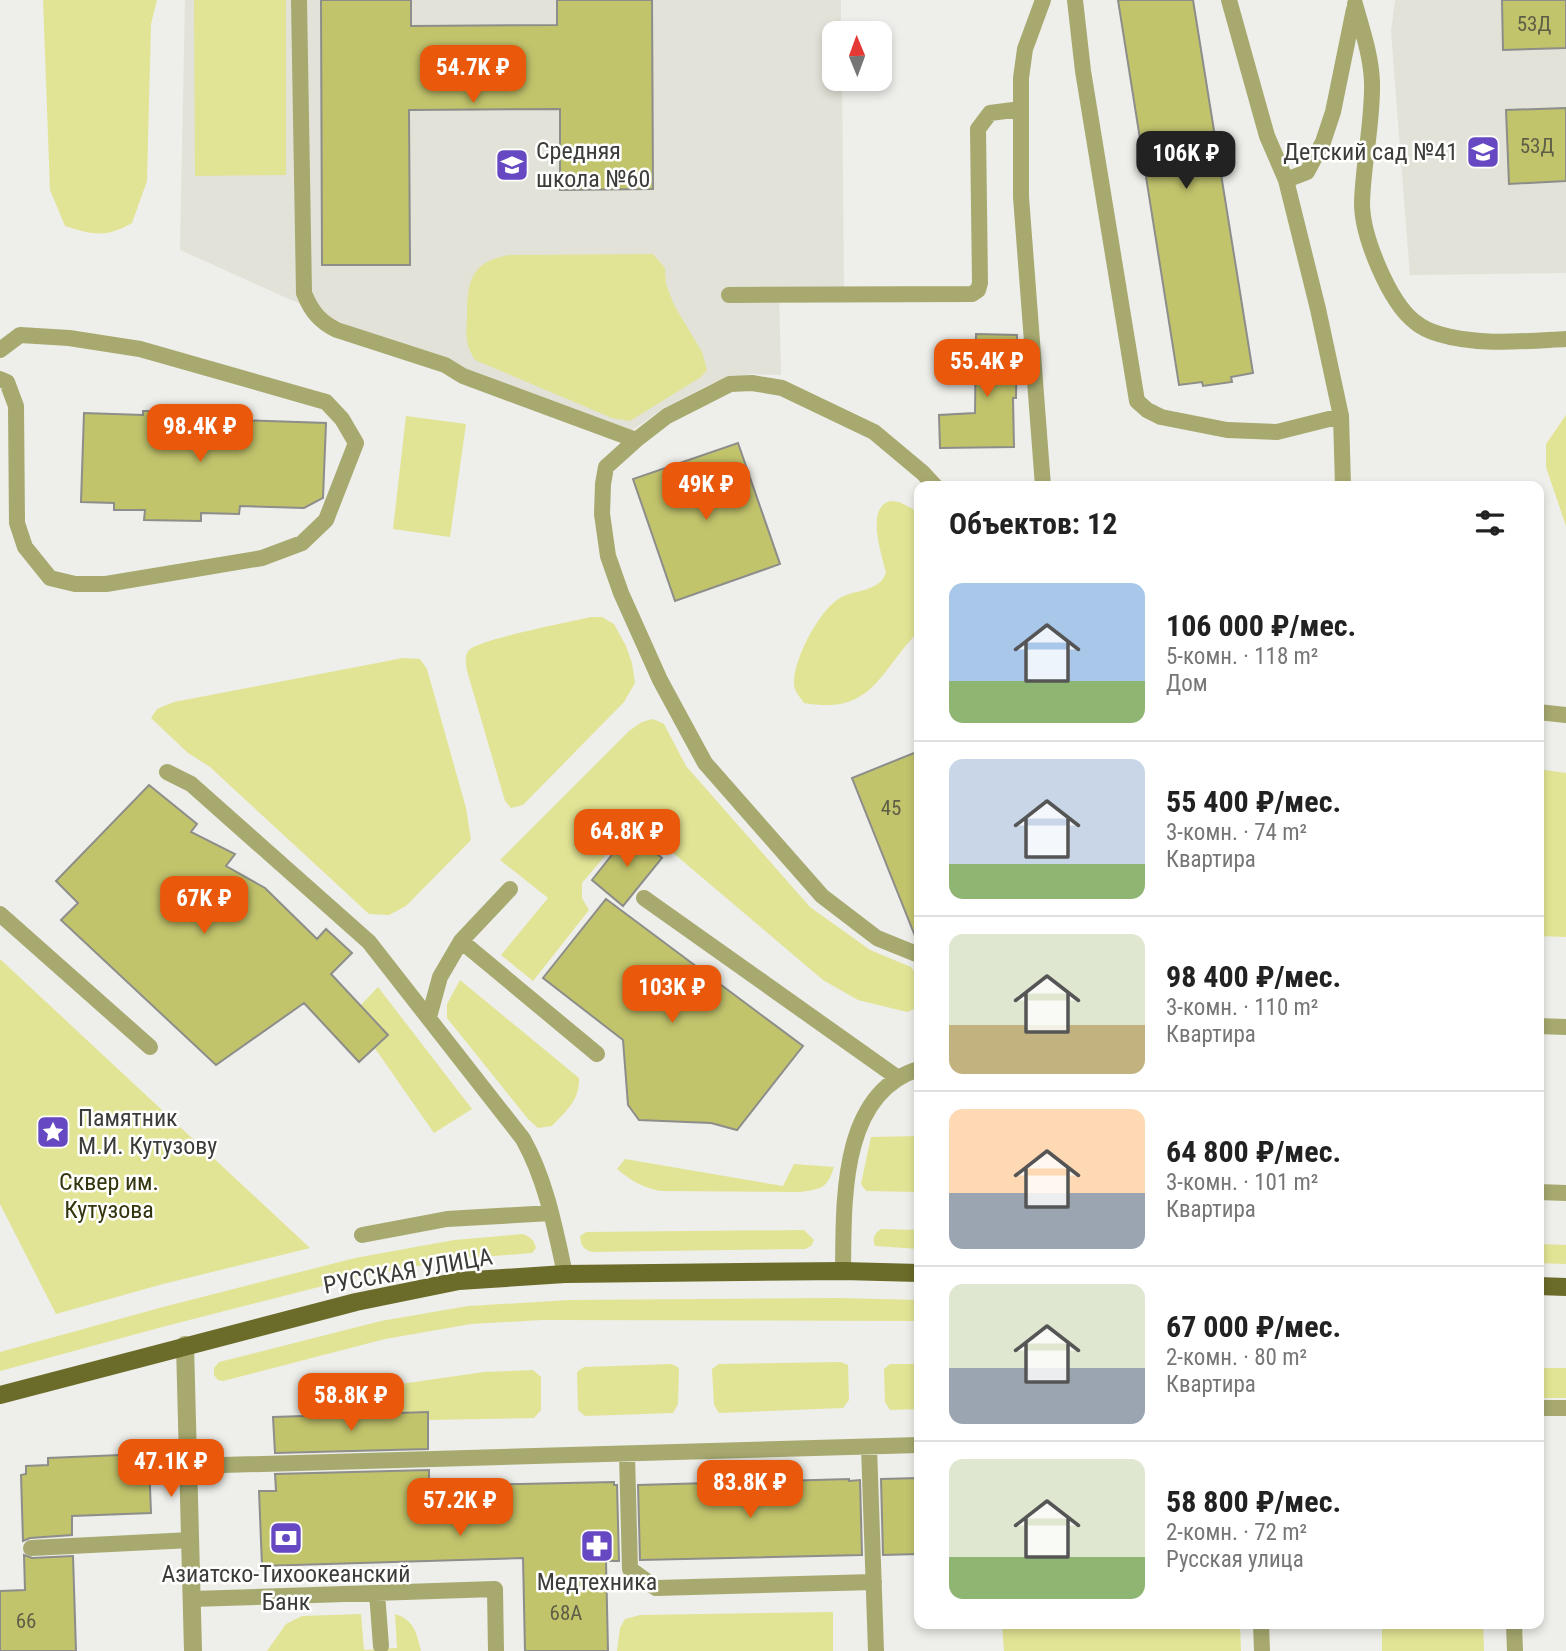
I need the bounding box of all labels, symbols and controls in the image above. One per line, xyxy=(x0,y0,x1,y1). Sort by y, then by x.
house number: 53Д xyxy=(1517,12,1551,36)
north arrow xyxy=(822,21,892,91)
map controls xyxy=(822,21,892,91)
pin: 54.7K ₽ xyxy=(408,46,538,105)
text: 54.7K ₽ xyxy=(436,54,510,81)
pin: 106K ₽ xyxy=(1129,132,1243,191)
school or university icon: Детский сад №41 xyxy=(1464,133,1502,171)
house number: 53Д xyxy=(1520,134,1554,158)
place label: Средняя школа №60 xyxy=(536,137,650,193)
place label: Детский сад №41 xyxy=(1283,138,1458,166)
text: 106K ₽ xyxy=(1152,140,1220,167)
school or university icon: Средняя школа №60 xyxy=(493,146,531,184)
pin: 55.4K ₽ xyxy=(922,340,1052,399)
text: 55.4K ₽ xyxy=(950,348,1024,375)
pin: 98.4K ₽ xyxy=(135,405,265,464)
text: 98.4K ₽ xyxy=(163,413,237,440)
pin: 49K ₽ xyxy=(657,462,755,522)
text: 49K ₽ xyxy=(678,471,734,498)
icon: filters xyxy=(1471,504,1509,542)
text: Объектов: 12 xyxy=(949,506,1117,541)
text: 106 000 ₽/мес. xyxy=(1166,608,1356,643)
icon: home xyxy=(1005,611,1089,695)
text: 5-комн. · 118 m² xyxy=(1166,643,1318,670)
text: Дом xyxy=(1166,670,1208,697)
text: 55 400 ₽/мес. xyxy=(1166,784,1341,819)
icon: home xyxy=(1005,787,1089,871)
house number: 45 xyxy=(881,796,901,820)
pin: 64.8K ₽ xyxy=(562,810,692,869)
text: 64.8K ₽ xyxy=(590,818,664,845)
text: 3-комн. · 74 m² xyxy=(1166,819,1307,846)
text: Квартира xyxy=(1166,846,1256,873)
pin: 67K ₽ xyxy=(155,876,253,936)
text: 67K ₽ xyxy=(176,885,232,912)
text: 98 400 ₽/мес. xyxy=(1166,959,1341,994)
icon: home xyxy=(1005,962,1089,1046)
pin: 103K ₽ xyxy=(615,965,729,1025)
text: 103K ₽ xyxy=(638,974,706,1001)
text: 3-комн. · 110 m² xyxy=(1166,994,1318,1021)
text: Квартира xyxy=(1166,1021,1256,1048)
place label: Памятник М.И. Кутузову xyxy=(78,1104,217,1160)
place icon: Памятник М.И. Кутузову xyxy=(34,1113,72,1151)
text: 64 800 ₽/мес. xyxy=(1166,1134,1341,1169)
icon: home xyxy=(1005,1137,1089,1221)
park label: Cквер им. Кутузова xyxy=(59,1168,159,1224)
text: 3-комн. · 101 m² xyxy=(1166,1169,1318,1196)
text: Квартира xyxy=(1166,1196,1256,1223)
street label: РУССКАЯ УЛИЦА xyxy=(321,1242,495,1300)
text: 67 000 ₽/мес. xyxy=(1166,1309,1341,1344)
icon: home xyxy=(1005,1312,1089,1396)
text: 2-комн. · 80 m² xyxy=(1166,1344,1307,1371)
text: Квартира xyxy=(1166,1371,1256,1398)
pin: 58.8K ₽ xyxy=(286,1374,416,1433)
text: 58.8K ₽ xyxy=(314,1382,388,1409)
pin: 47.1K ₽ xyxy=(106,1440,236,1499)
text: 47.1K ₽ xyxy=(134,1448,208,1475)
pin: 83.8K ₽ xyxy=(685,1460,815,1520)
text: 83.8K ₽ xyxy=(713,1469,787,1496)
pin: 57.2K ₽ xyxy=(395,1478,525,1538)
text: 58 800 ₽/мес. xyxy=(1166,1484,1341,1519)
text: 57.2K ₽ xyxy=(423,1487,497,1514)
icon: home xyxy=(1005,1487,1089,1571)
bank icon: Азиатско-Тихоокеанский Банк xyxy=(267,1519,305,1557)
text: 2-комн. · 72 m² xyxy=(1166,1519,1307,1546)
pharmacy icon: Медтехника xyxy=(578,1527,616,1565)
text: Русская улица xyxy=(1166,1546,1304,1573)
place label: Азиатско-Тихоокеанский Банк xyxy=(162,1560,410,1616)
place label: Медтехника xyxy=(537,1568,657,1596)
house number: 68А xyxy=(550,1601,582,1625)
house number: 66 xyxy=(16,1609,36,1633)

